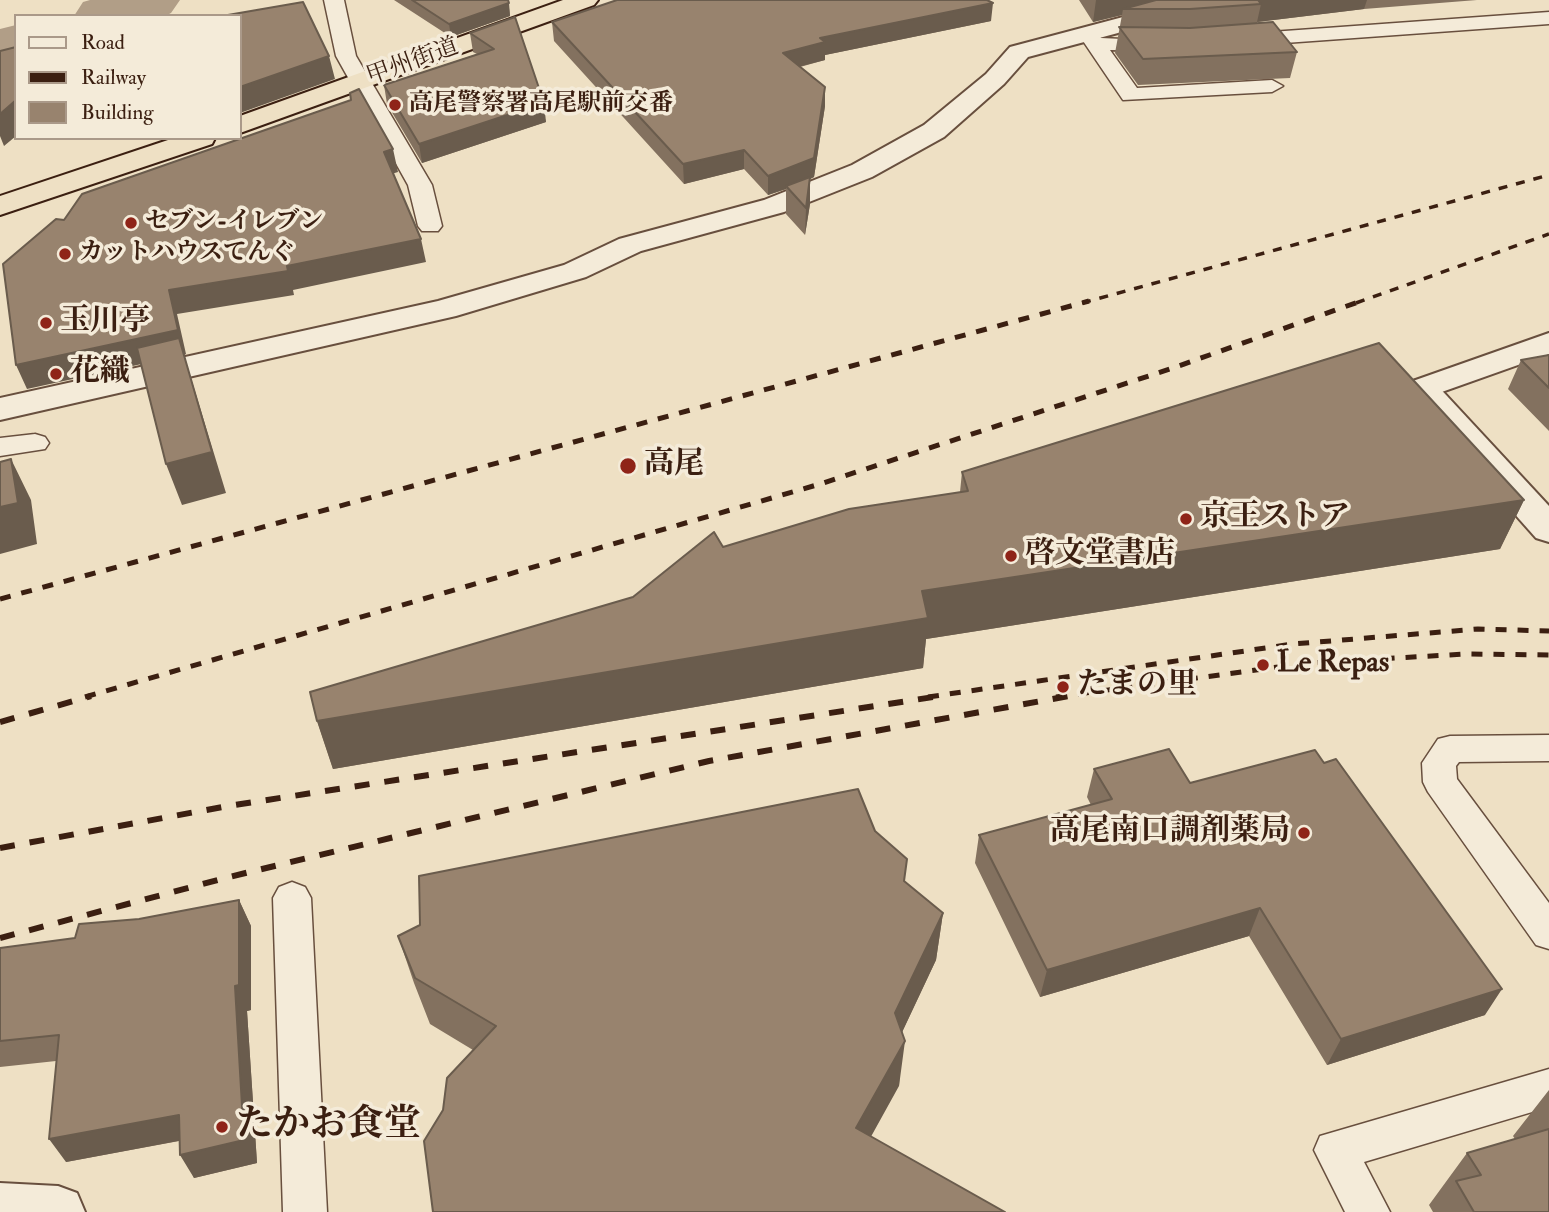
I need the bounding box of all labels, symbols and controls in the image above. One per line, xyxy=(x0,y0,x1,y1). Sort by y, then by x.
legend xyxy=(14,14,242,140)
text: Road xyxy=(81,29,125,56)
street label: 甲州街道 xyxy=(363,33,463,93)
text: Railway xyxy=(81,64,146,91)
place label: 高尾警察署高尾駅前交番 xyxy=(409,91,673,119)
marker: 高尾警察署高尾駅前交番 xyxy=(387,97,403,113)
text: Building xyxy=(81,99,154,126)
place label: セブン-イレブン xyxy=(145,209,323,237)
marker: セブン-イレブン xyxy=(123,215,139,231)
place label: カットハウスてんぐ xyxy=(79,240,295,268)
marker: カットハウスてんぐ xyxy=(57,246,73,262)
place label: 玉川亭 xyxy=(60,305,150,341)
marker: 玉川亭 xyxy=(38,315,54,331)
place label: 花織 xyxy=(70,356,130,392)
marker: 花織 xyxy=(48,366,64,382)
place label: 高尾 xyxy=(644,448,704,484)
marker: 高尾 xyxy=(618,456,638,476)
place label: 京王ストア xyxy=(1200,501,1350,537)
marker: 京王ストア xyxy=(1178,511,1194,527)
place label: 啓文堂書店 xyxy=(1025,538,1175,574)
marker: 啓文堂書店 xyxy=(1003,548,1019,564)
place label: Le Repas xyxy=(1277,647,1389,683)
marker: Le Repas xyxy=(1255,657,1271,673)
place label: たまの里 xyxy=(1077,669,1197,705)
marker: たまの里 xyxy=(1055,679,1071,695)
place label: 高尾南口調剤薬局 xyxy=(1050,815,1290,851)
marker: 高尾南口調剤薬局 xyxy=(1296,825,1312,841)
place label: たかお食堂 xyxy=(236,1105,421,1149)
marker: たかお食堂 xyxy=(214,1119,230,1135)

